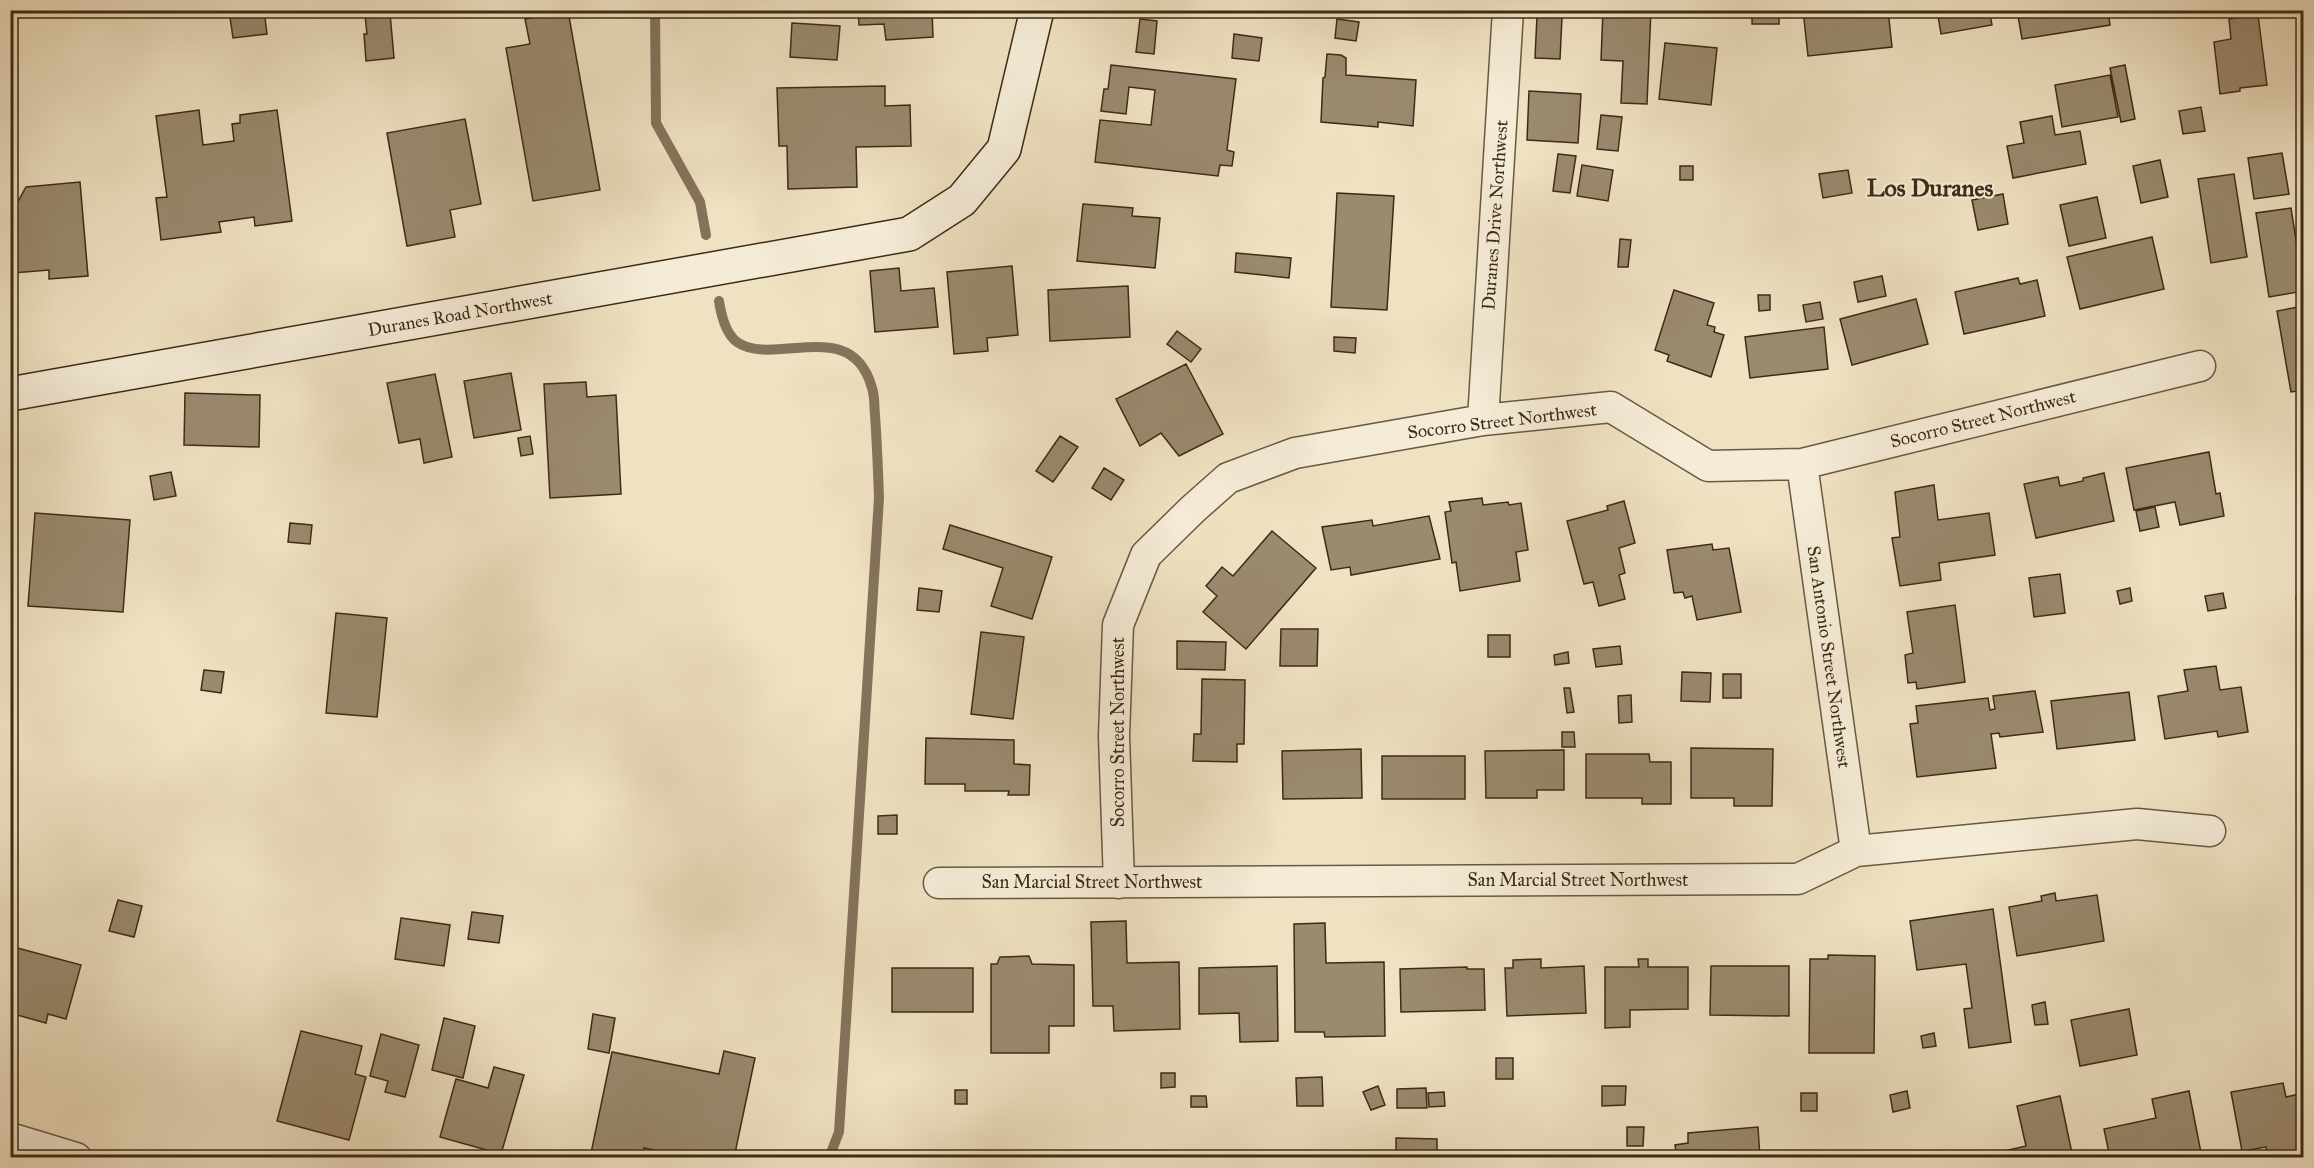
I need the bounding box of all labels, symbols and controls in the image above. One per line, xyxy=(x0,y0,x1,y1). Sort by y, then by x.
street label: Duranes Drive Northwest xyxy=(1477,119,1513,311)
district label: Los Duranes xyxy=(1867,173,1994,203)
street label: Duranes Road Northwest xyxy=(366,287,555,341)
street label: Socorro Street Northwest xyxy=(1888,385,2079,453)
street label: Socorro Street Northwest xyxy=(1406,398,1598,444)
street label: San Antonio Street Northwest xyxy=(1802,544,1856,770)
street label: Socorro Street Northwest xyxy=(1107,636,1129,827)
street label: San Marcial Street Northwest xyxy=(1468,869,1689,891)
street label: San Marcial Street Northwest xyxy=(982,871,1203,893)

